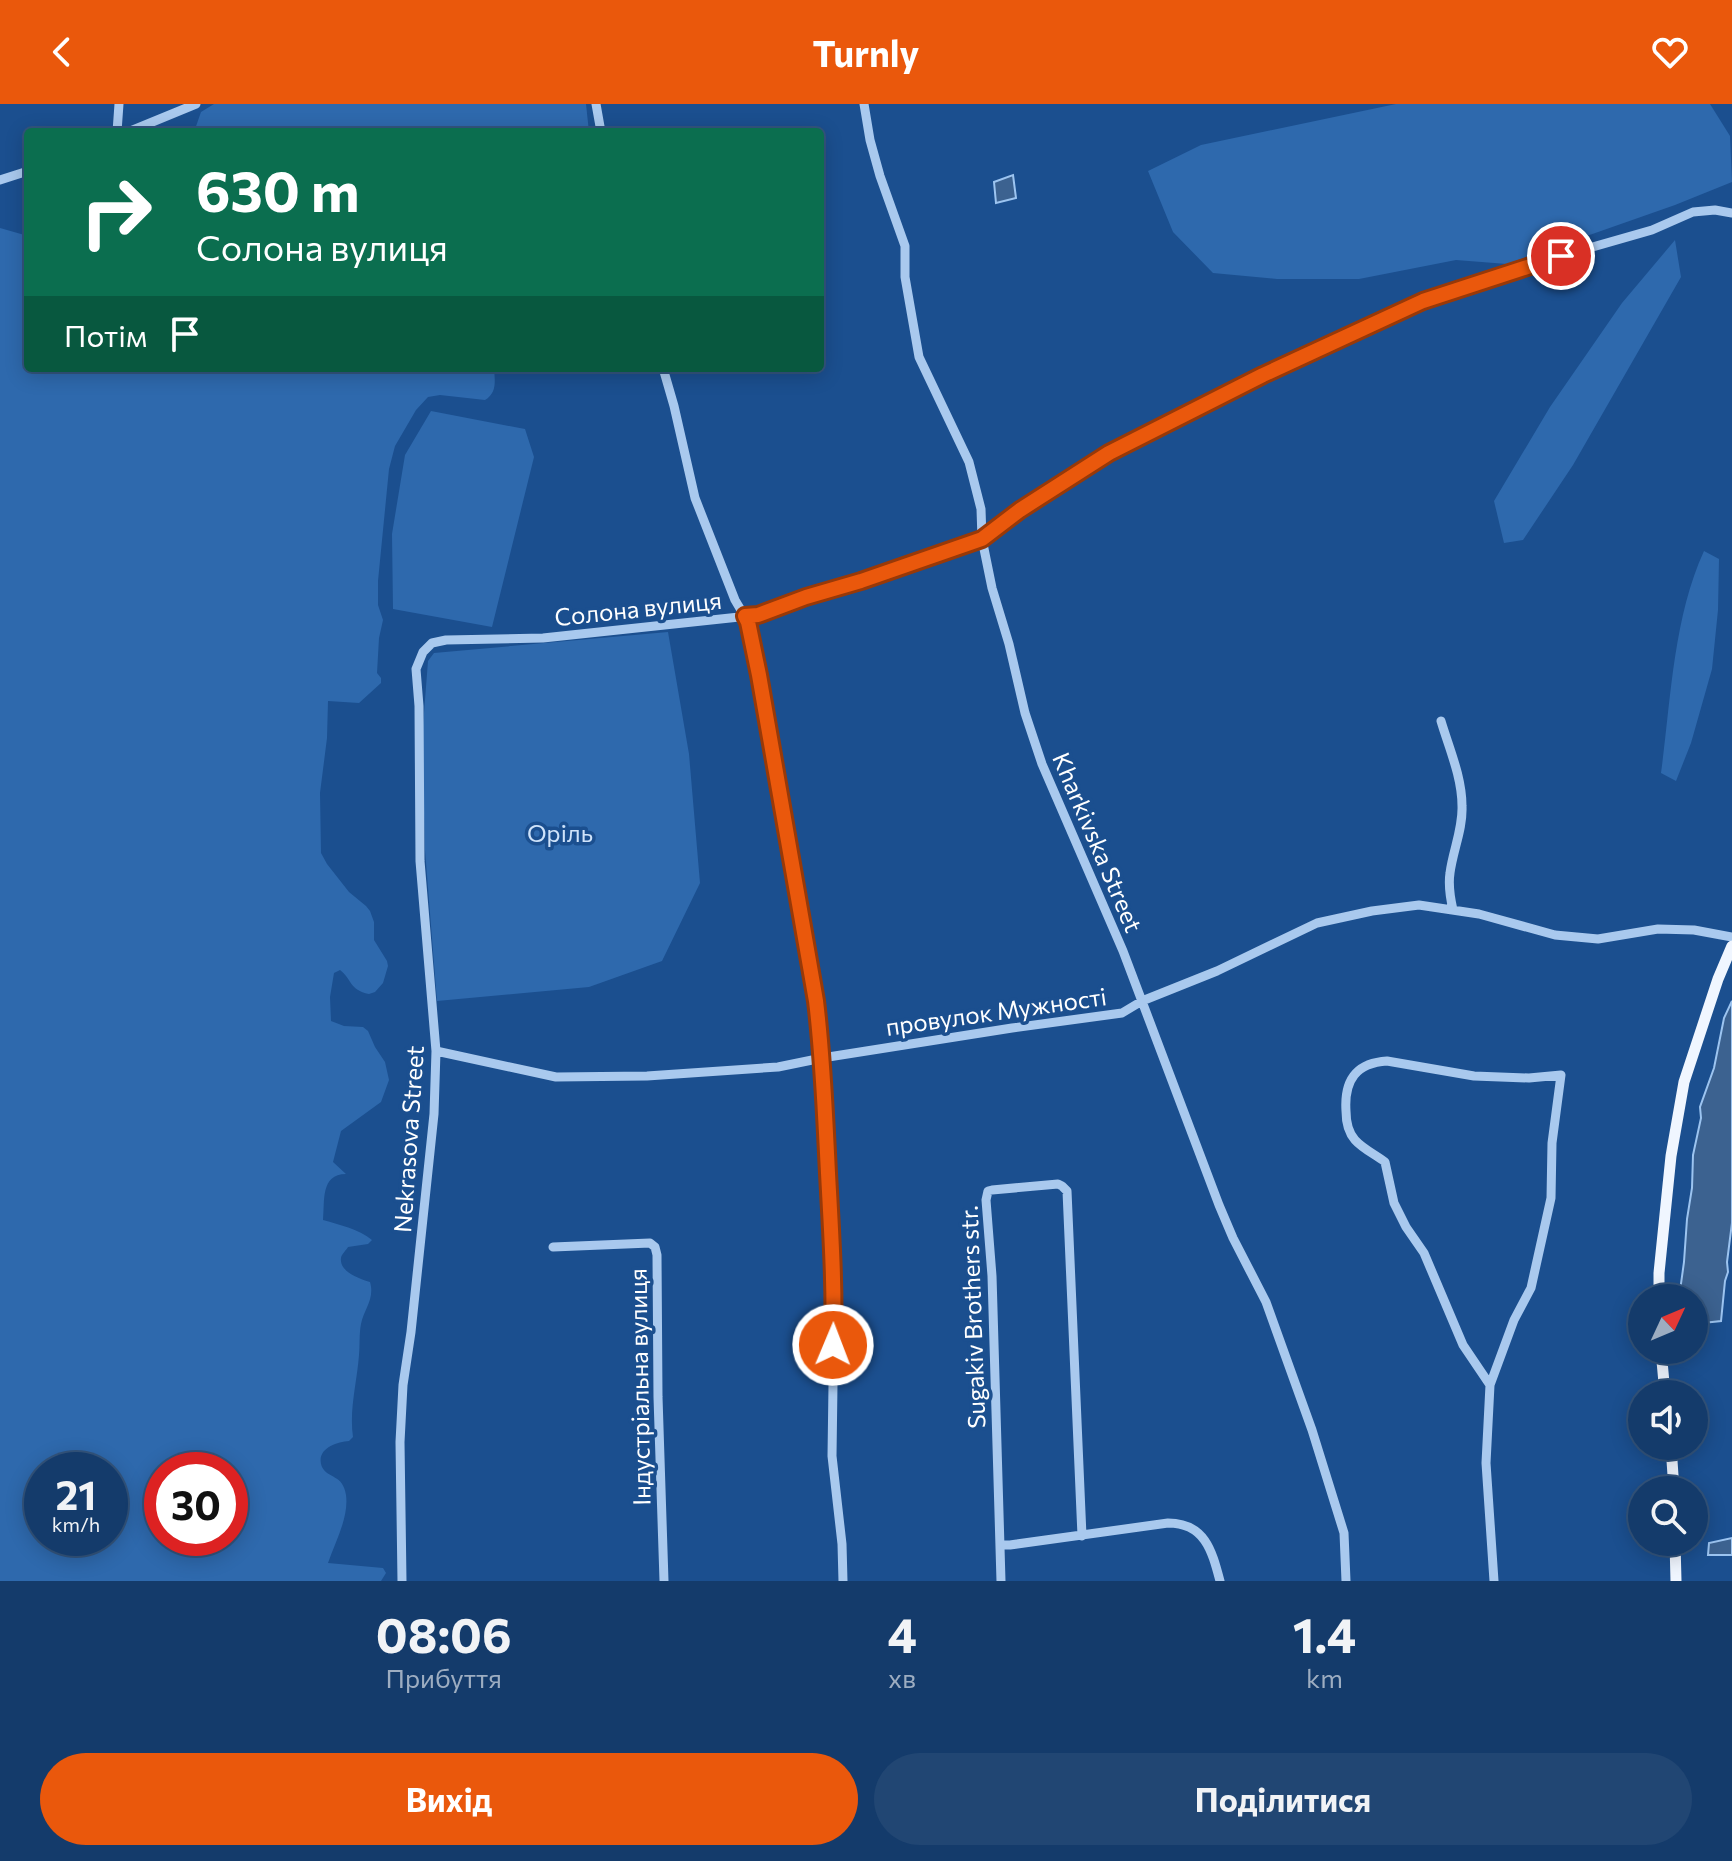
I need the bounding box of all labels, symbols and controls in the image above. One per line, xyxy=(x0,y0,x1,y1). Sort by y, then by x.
icon: back xyxy=(40,30,84,74)
text: Turnly xyxy=(813,30,919,74)
icon: heart xyxy=(1648,30,1692,74)
text: 630 m xyxy=(196,155,360,224)
icon: right xyxy=(64,160,168,264)
pin xyxy=(1527,222,1595,290)
text: Солона вулиця xyxy=(196,224,448,268)
icon: arrive xyxy=(1539,234,1583,278)
icon: arrive xyxy=(163,312,207,356)
text: Потім xyxy=(64,316,147,353)
street label: Солона вулиця xyxy=(553,585,723,631)
street label: Kharkivska Street xyxy=(1047,748,1149,936)
park label: Оріль xyxy=(527,818,593,847)
street label: провулок Мужності xyxy=(884,981,1108,1041)
street label: Nekrasova Street xyxy=(387,1044,429,1234)
street label: Sugakiv Brothers str. xyxy=(954,1205,990,1429)
street label: Індустріальна вулиця xyxy=(622,1268,656,1506)
north arrow xyxy=(1628,1284,1708,1364)
map controls xyxy=(1628,1284,1708,1556)
position arrow xyxy=(791,1303,875,1387)
button: sound xyxy=(1628,1380,1708,1460)
speed limit sign: 30 xyxy=(144,1452,248,1556)
text: 21 xyxy=(56,1469,96,1518)
button: search xyxy=(1628,1476,1708,1556)
text: km/h xyxy=(52,1512,100,1536)
text: 08:06 xyxy=(376,1604,512,1663)
text: 4 xyxy=(887,1604,917,1663)
text: 1.4 xyxy=(1293,1604,1356,1663)
text: Прибуття xyxy=(386,1662,502,1693)
text: хв xyxy=(888,1662,916,1693)
text: km xyxy=(1306,1662,1343,1693)
button: Вихід xyxy=(40,1753,858,1845)
button: Поділитися xyxy=(874,1753,1692,1845)

